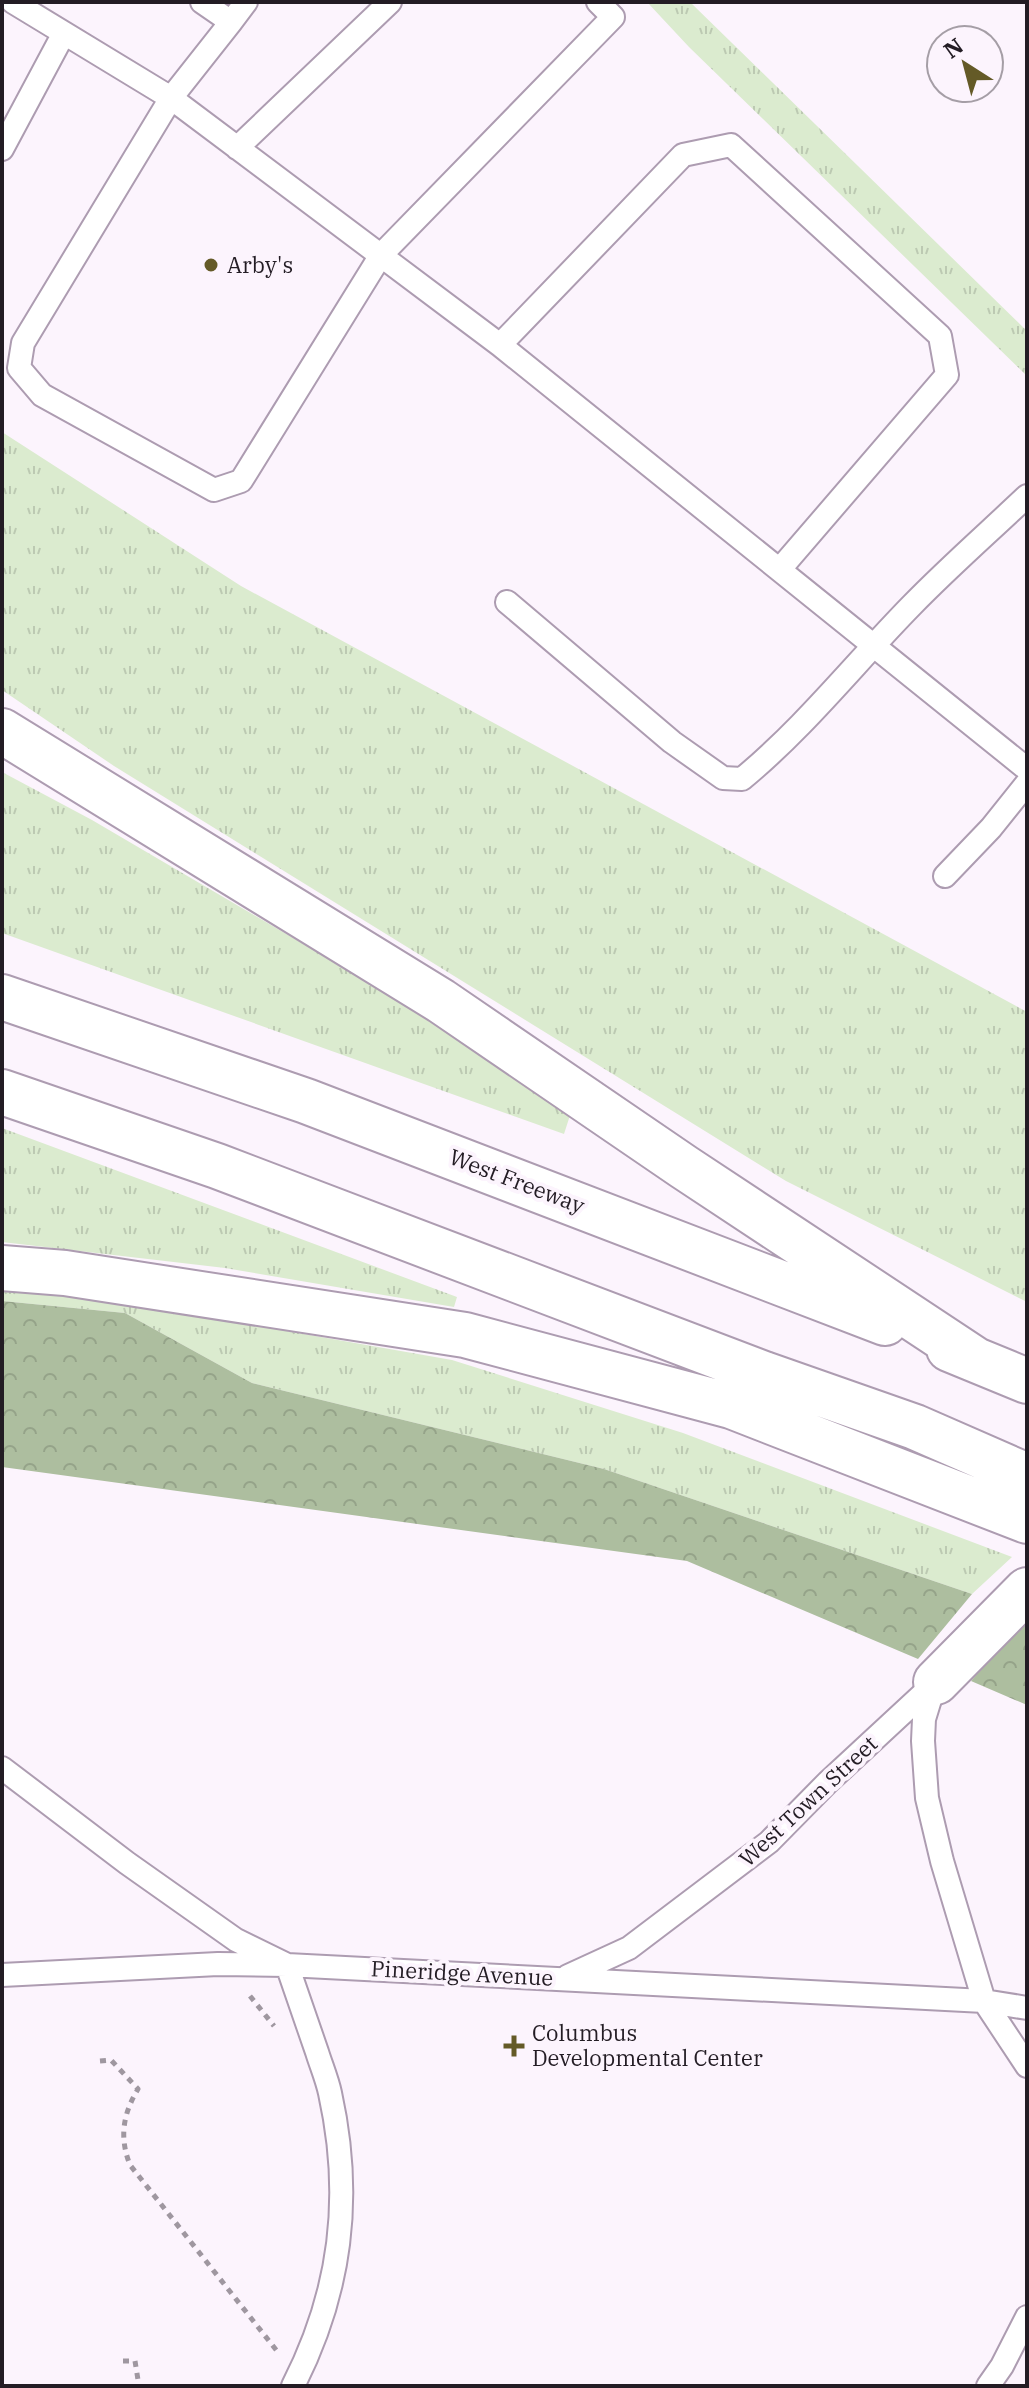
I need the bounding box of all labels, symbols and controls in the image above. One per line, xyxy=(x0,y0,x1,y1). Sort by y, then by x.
north arrow xyxy=(925,24,1005,104)
text: N xyxy=(937,31,969,64)
place label: Arby's xyxy=(227,250,293,279)
marker: Arby's xyxy=(202,256,220,274)
street label: West Freeway xyxy=(445,1141,589,1220)
street label: West Town Street xyxy=(732,1729,883,1872)
street label: Pineridge Avenue xyxy=(370,1953,554,1992)
place label: Columbus Developmental Center xyxy=(532,2018,763,2072)
marker: Columbus Developmental Center xyxy=(503,2035,525,2057)

